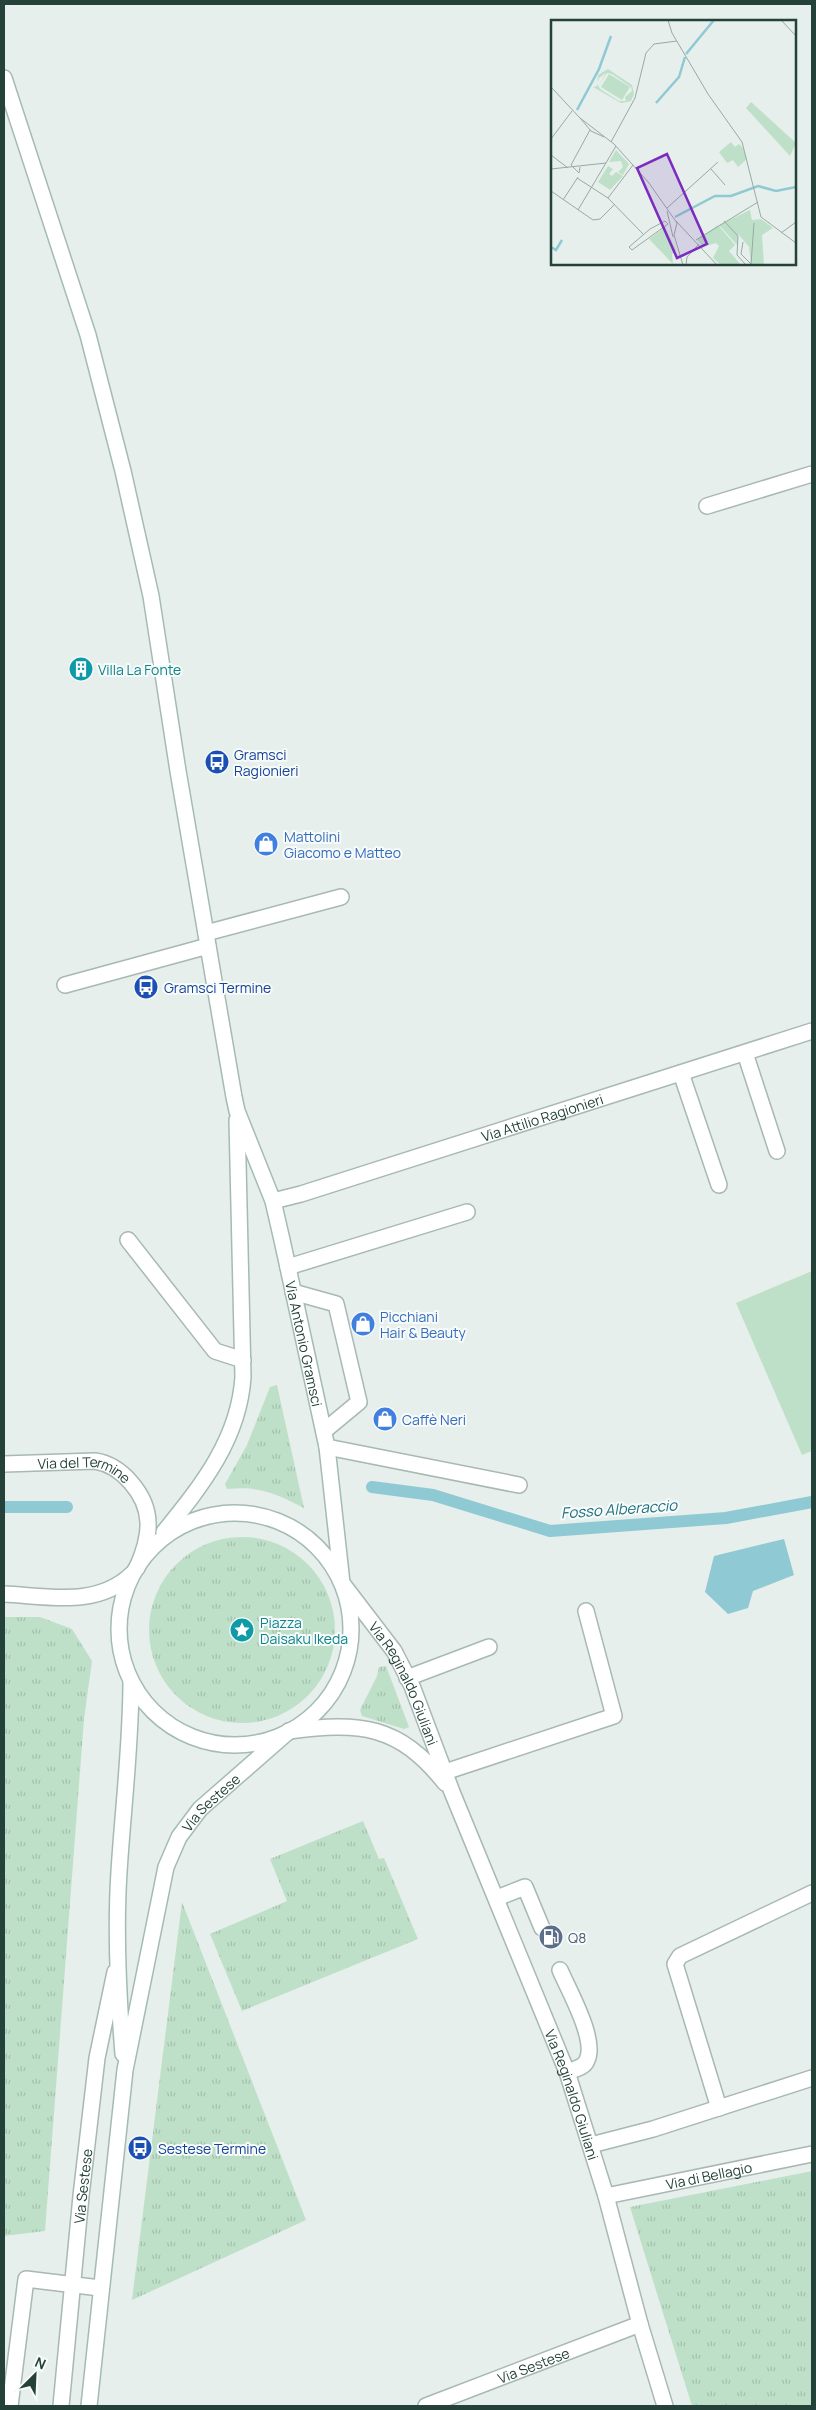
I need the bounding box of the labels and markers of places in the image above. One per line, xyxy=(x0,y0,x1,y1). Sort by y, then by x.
building icon: Villa La Fonte xyxy=(68,656,94,682)
place label: Villa La Fonte xyxy=(98,660,181,679)
place label: Gramsci Ragionieri xyxy=(234,745,299,780)
bus stop icon: Gramsci Ragionieri xyxy=(204,749,230,775)
place label: Mattolini Giacomo e Matteo xyxy=(284,827,401,862)
shop icon: Mattolini Giacomo e Matteo xyxy=(253,831,279,857)
bus stop icon: Gramsci Termine xyxy=(133,974,159,1000)
place label: Gramsci Termine xyxy=(164,978,271,997)
place label: Picchiani Hair & Beauty xyxy=(380,1307,467,1342)
shop icon: Picchiani Hair & Beauty xyxy=(350,1311,376,1337)
shop icon: Caffè Neri xyxy=(372,1406,398,1432)
place label: Caffè Neri xyxy=(402,1410,466,1429)
place label: Piazza Daisaku Ikeda xyxy=(260,1613,348,1648)
place icon: Piazza Daisaku Ikeda xyxy=(229,1617,255,1643)
fuel station icon: Q8 xyxy=(538,1924,564,1950)
place label: Q8 xyxy=(568,1928,586,1947)
bus stop icon: Sestese Termine xyxy=(127,2135,153,2161)
place label: Sestese Termine xyxy=(158,2139,266,2158)

